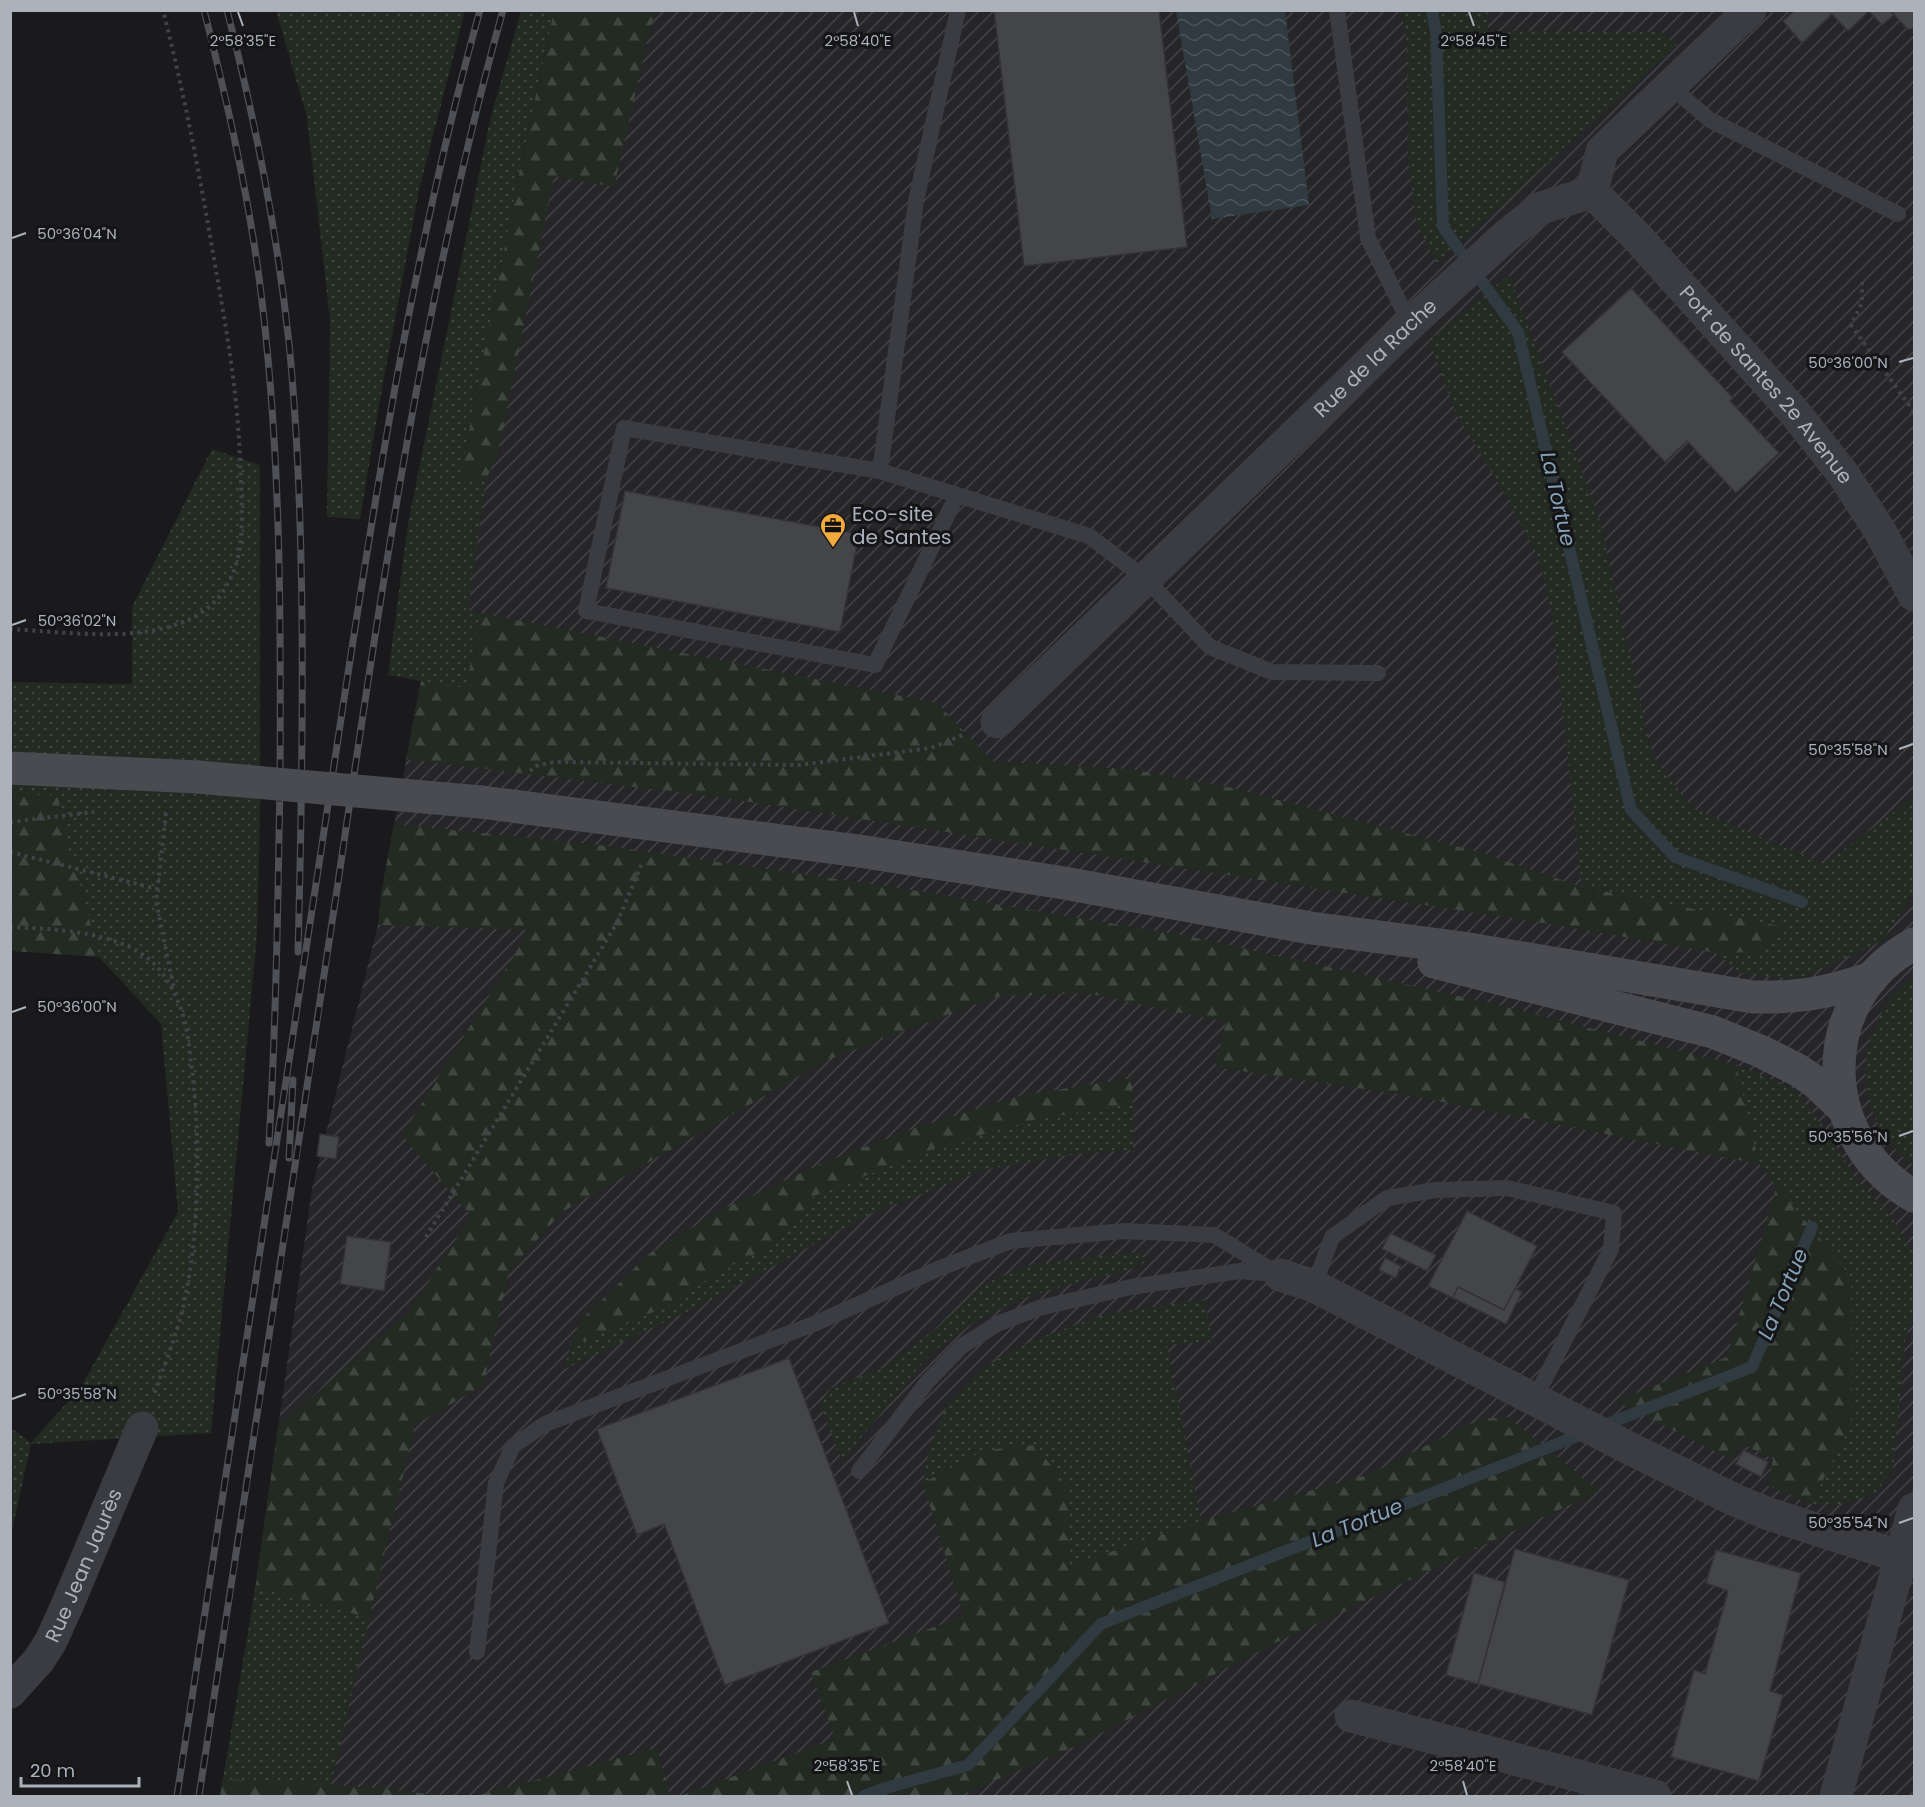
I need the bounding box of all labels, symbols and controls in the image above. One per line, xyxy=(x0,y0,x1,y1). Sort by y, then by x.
text: 2°58'35"E xyxy=(210,30,276,51)
text: 2°58'40"E xyxy=(825,30,891,51)
text: 2°58'45"E xyxy=(1441,30,1507,51)
text: 50°36'04"N xyxy=(37,223,117,244)
street label: Port de Santes 2e Avenue xyxy=(1673,279,1860,489)
street label: Rue de la Rache xyxy=(1307,292,1443,424)
text: 50°36'00"N xyxy=(1808,352,1888,373)
water label: La Tortue xyxy=(1534,449,1583,549)
place label: Eco-site de Santes xyxy=(852,500,951,551)
office icon: Eco-site de Santes xyxy=(818,511,848,549)
text: 50°36'02"N xyxy=(38,610,116,631)
text: 50°35'58"N xyxy=(1808,739,1888,760)
text: 50°36'00"N xyxy=(37,996,117,1017)
text: 50°35'56"N xyxy=(1808,1126,1888,1147)
water label: La Tortue xyxy=(1750,1244,1815,1344)
text: 50°35'58"N xyxy=(37,1383,117,1404)
street label: Rue Jean Jaurès xyxy=(38,1484,129,1647)
water label: La Tortue xyxy=(1307,1491,1407,1554)
text: 50°35'54"N xyxy=(1808,1512,1888,1533)
scale bar xyxy=(21,1750,140,1788)
text: 2°58'35"E xyxy=(814,1755,880,1776)
text: 2°58'40"E xyxy=(1430,1755,1496,1776)
text: 20 m xyxy=(30,1758,75,1783)

